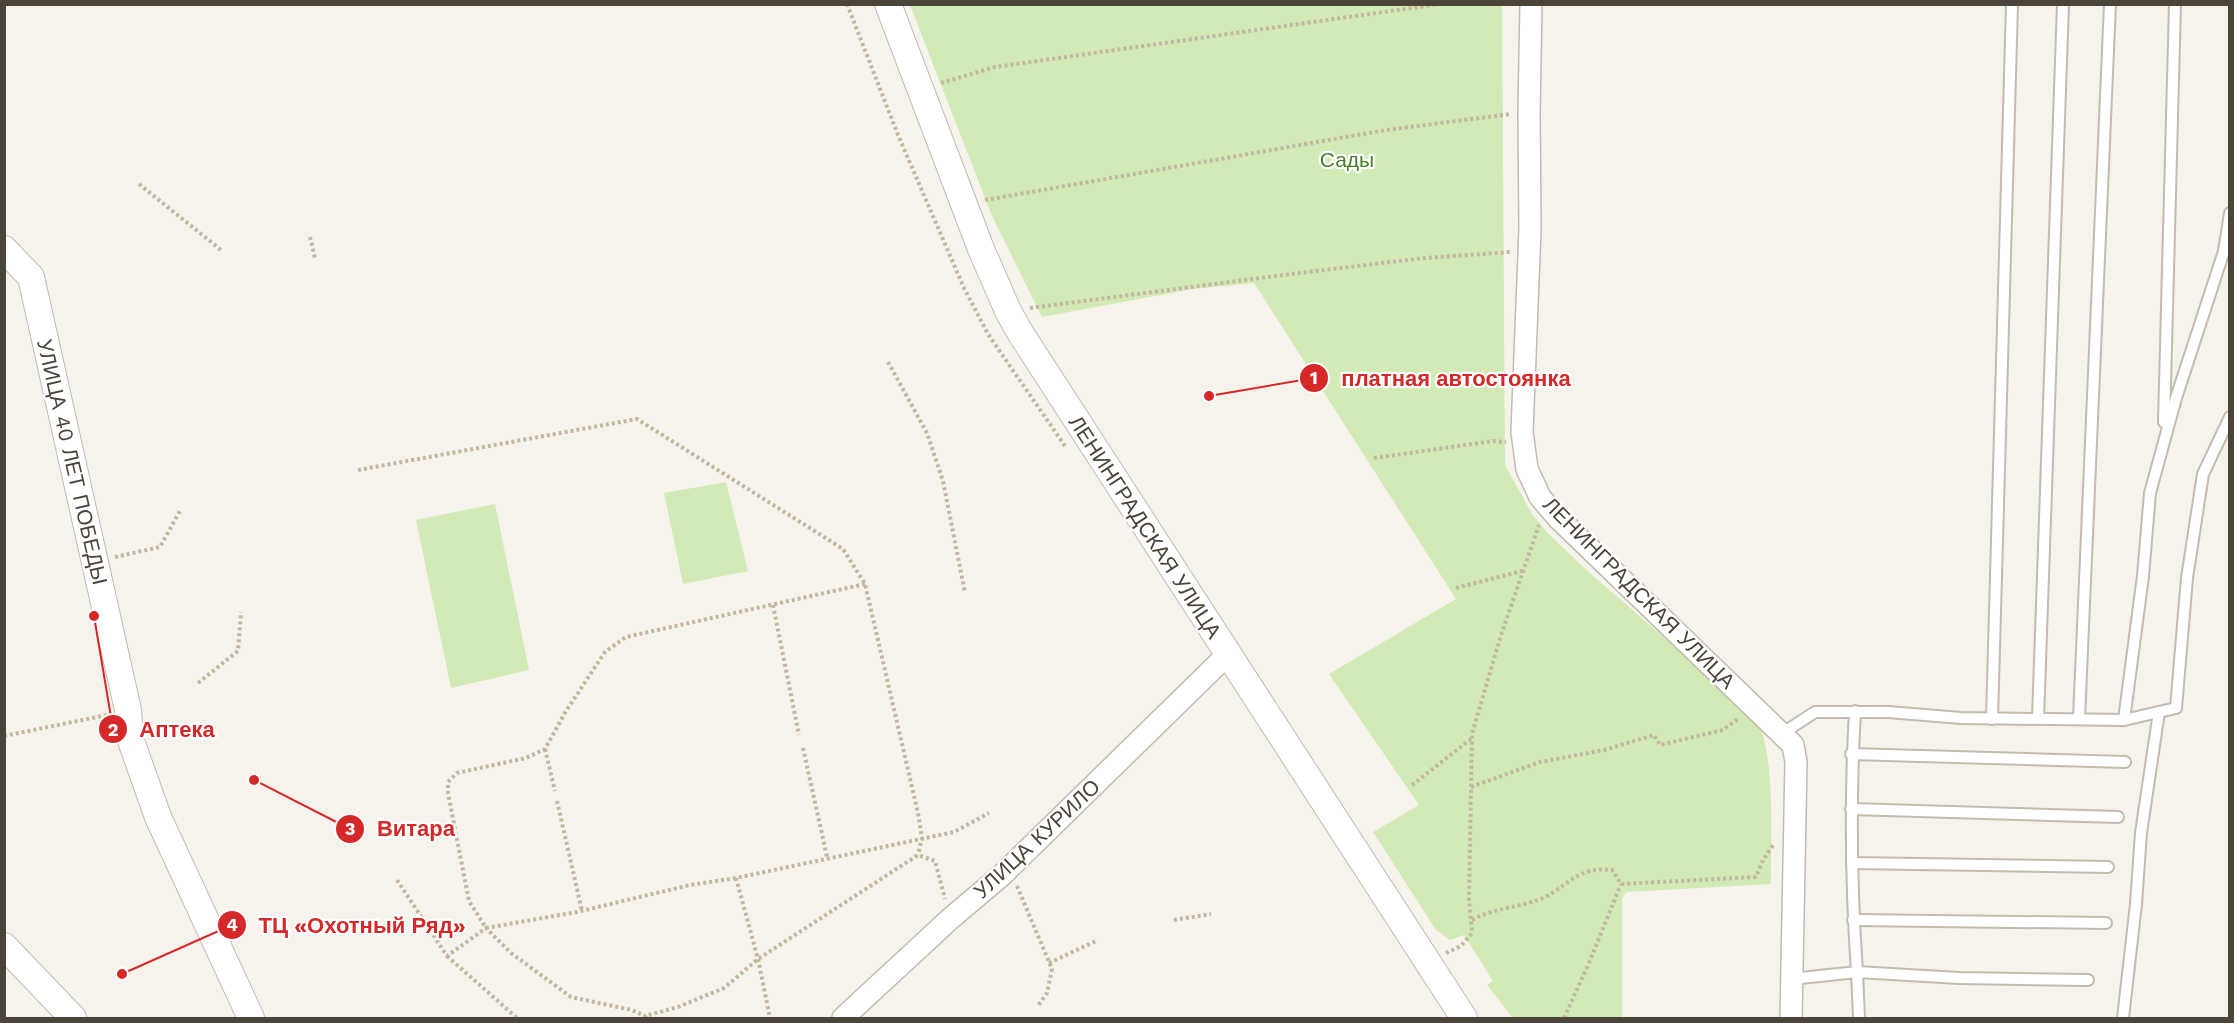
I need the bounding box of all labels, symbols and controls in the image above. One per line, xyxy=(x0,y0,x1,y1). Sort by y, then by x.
park label: Сады xyxy=(1320,147,1374,172)
street label: УЛИЦА 40 ЛЕТ ПОБЕДЫ xyxy=(32,337,113,587)
callout: платная автостоянка xyxy=(1299,358,1582,398)
text: платная автостоянка xyxy=(1341,366,1571,391)
text: 1 xyxy=(1310,367,1318,388)
street label: ЛЕНИНГРАДСКАЯ УЛИЦА xyxy=(1064,411,1227,643)
street label: ЛЕНИНГРАДСКАЯ УЛИЦА xyxy=(1538,492,1740,694)
callout: Аптека xyxy=(98,709,227,749)
text: Аптека xyxy=(139,717,215,742)
text: 2 xyxy=(108,719,118,740)
street label: УЛИЦА КУРИЛО xyxy=(968,774,1105,903)
callout: Витара xyxy=(335,809,467,849)
text: Витара xyxy=(377,816,456,841)
text: 3 xyxy=(345,818,355,839)
callout: ТЦ «Охотный Ряд» xyxy=(217,905,478,945)
text: ТЦ «Охотный Ряд» xyxy=(258,913,466,938)
text: 4 xyxy=(226,914,238,935)

